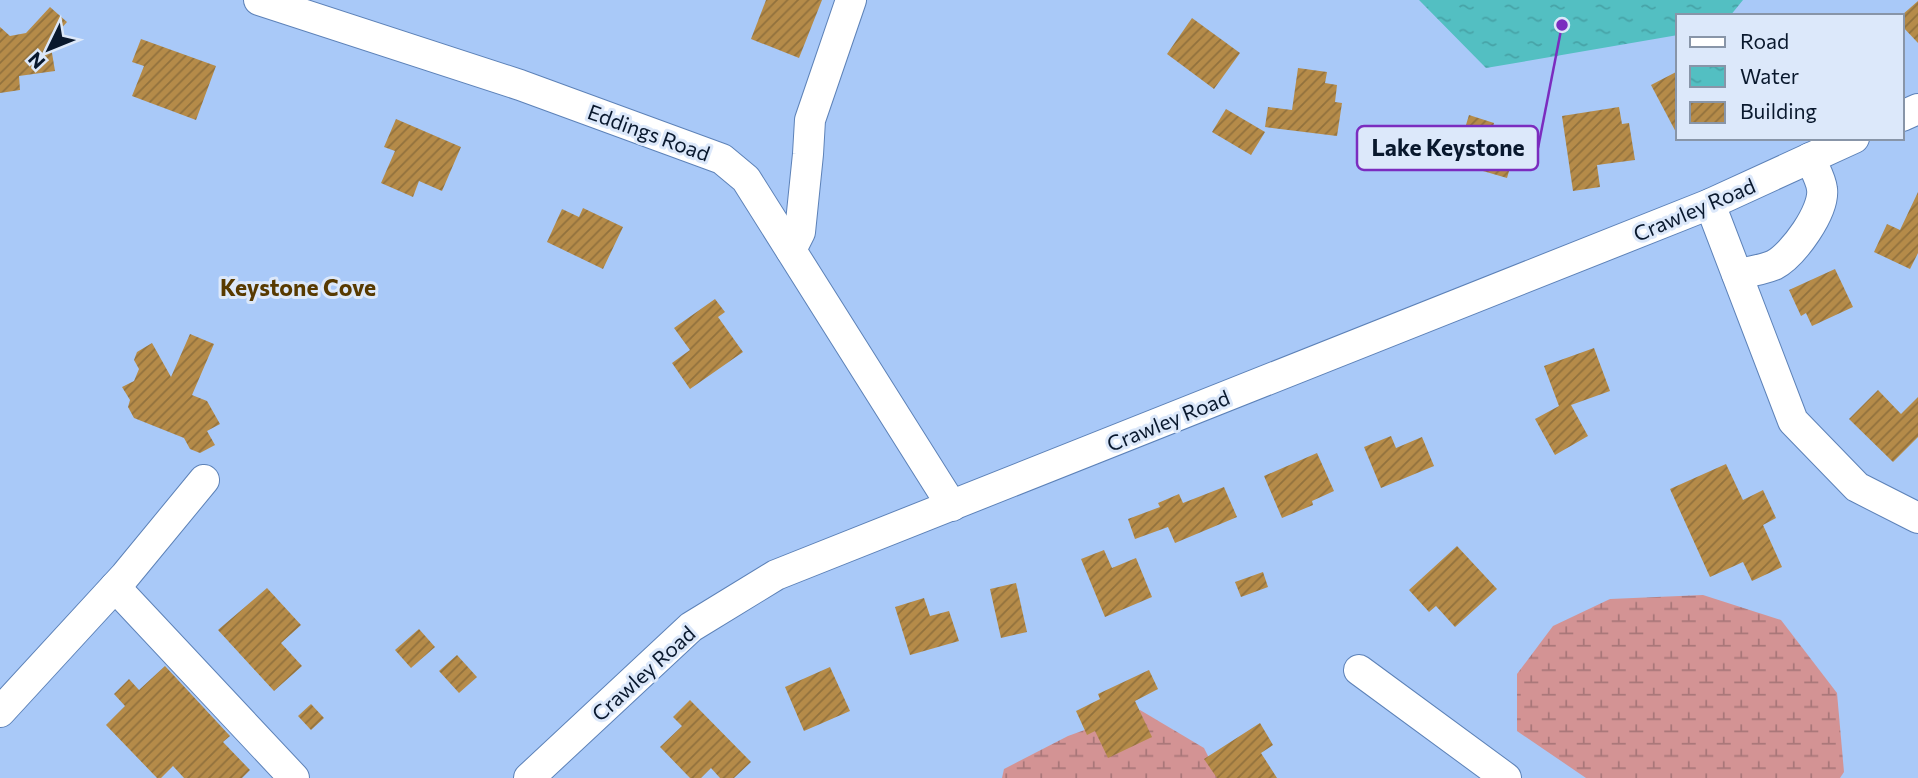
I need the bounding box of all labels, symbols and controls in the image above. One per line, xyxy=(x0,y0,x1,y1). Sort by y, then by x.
north arrow xyxy=(14,14,84,84)
legend xyxy=(1676,14,1904,140)
text: Road xyxy=(1740,28,1789,53)
text: N xyxy=(23,48,49,74)
text: Water xyxy=(1740,63,1799,88)
street label: Eddings Road xyxy=(585,98,713,166)
text: Building xyxy=(1740,98,1817,123)
callout: Lake Keystone xyxy=(1357,126,1538,170)
text: Lake Keystone xyxy=(1371,133,1525,161)
street label: Crawley Road xyxy=(1629,172,1759,246)
district label: Keystone Cove xyxy=(220,273,376,301)
street label: Crawley Road xyxy=(1103,384,1233,456)
street label: Crawley Road xyxy=(586,620,700,726)

